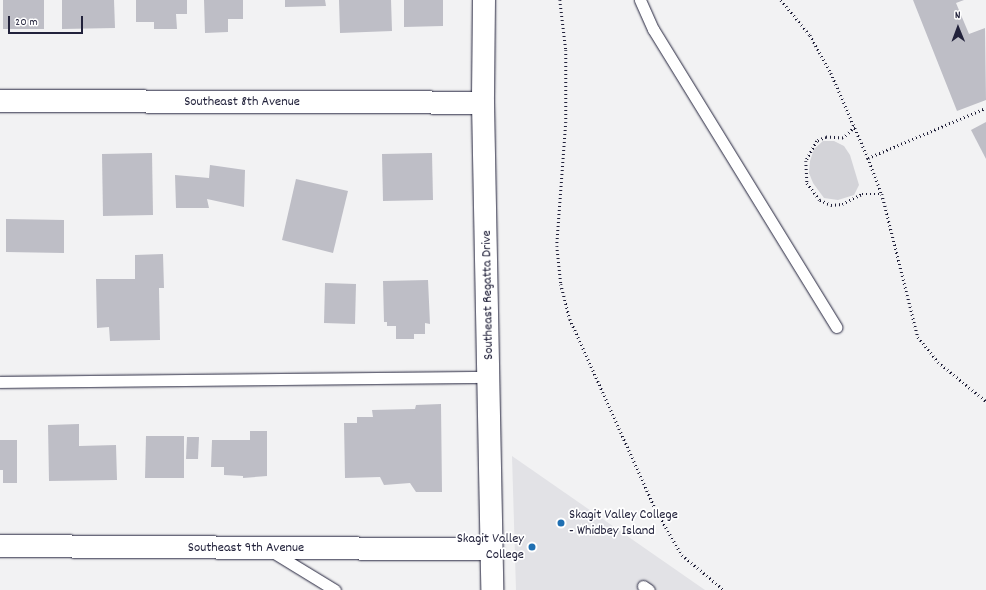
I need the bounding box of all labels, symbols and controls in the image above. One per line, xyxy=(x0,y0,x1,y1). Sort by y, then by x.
scale bar xyxy=(10,8,85,34)
north arrow xyxy=(938,8,978,48)
text: N xyxy=(955,8,961,24)
text: 20 m xyxy=(15,14,38,31)
street label: Southeast 8th Avenue xyxy=(184,94,300,110)
street label: Southeast Regatta Drive xyxy=(478,230,498,360)
place label: Skagit Valley College - Whidbey Island xyxy=(569,507,678,540)
marker: Skagit Valley College - Whidbey Island xyxy=(556,518,566,528)
place label: Skagit Valley College xyxy=(457,531,524,564)
street label: Southeast 9th Avenue xyxy=(188,540,304,556)
marker: Skagit Valley College xyxy=(527,542,537,552)

